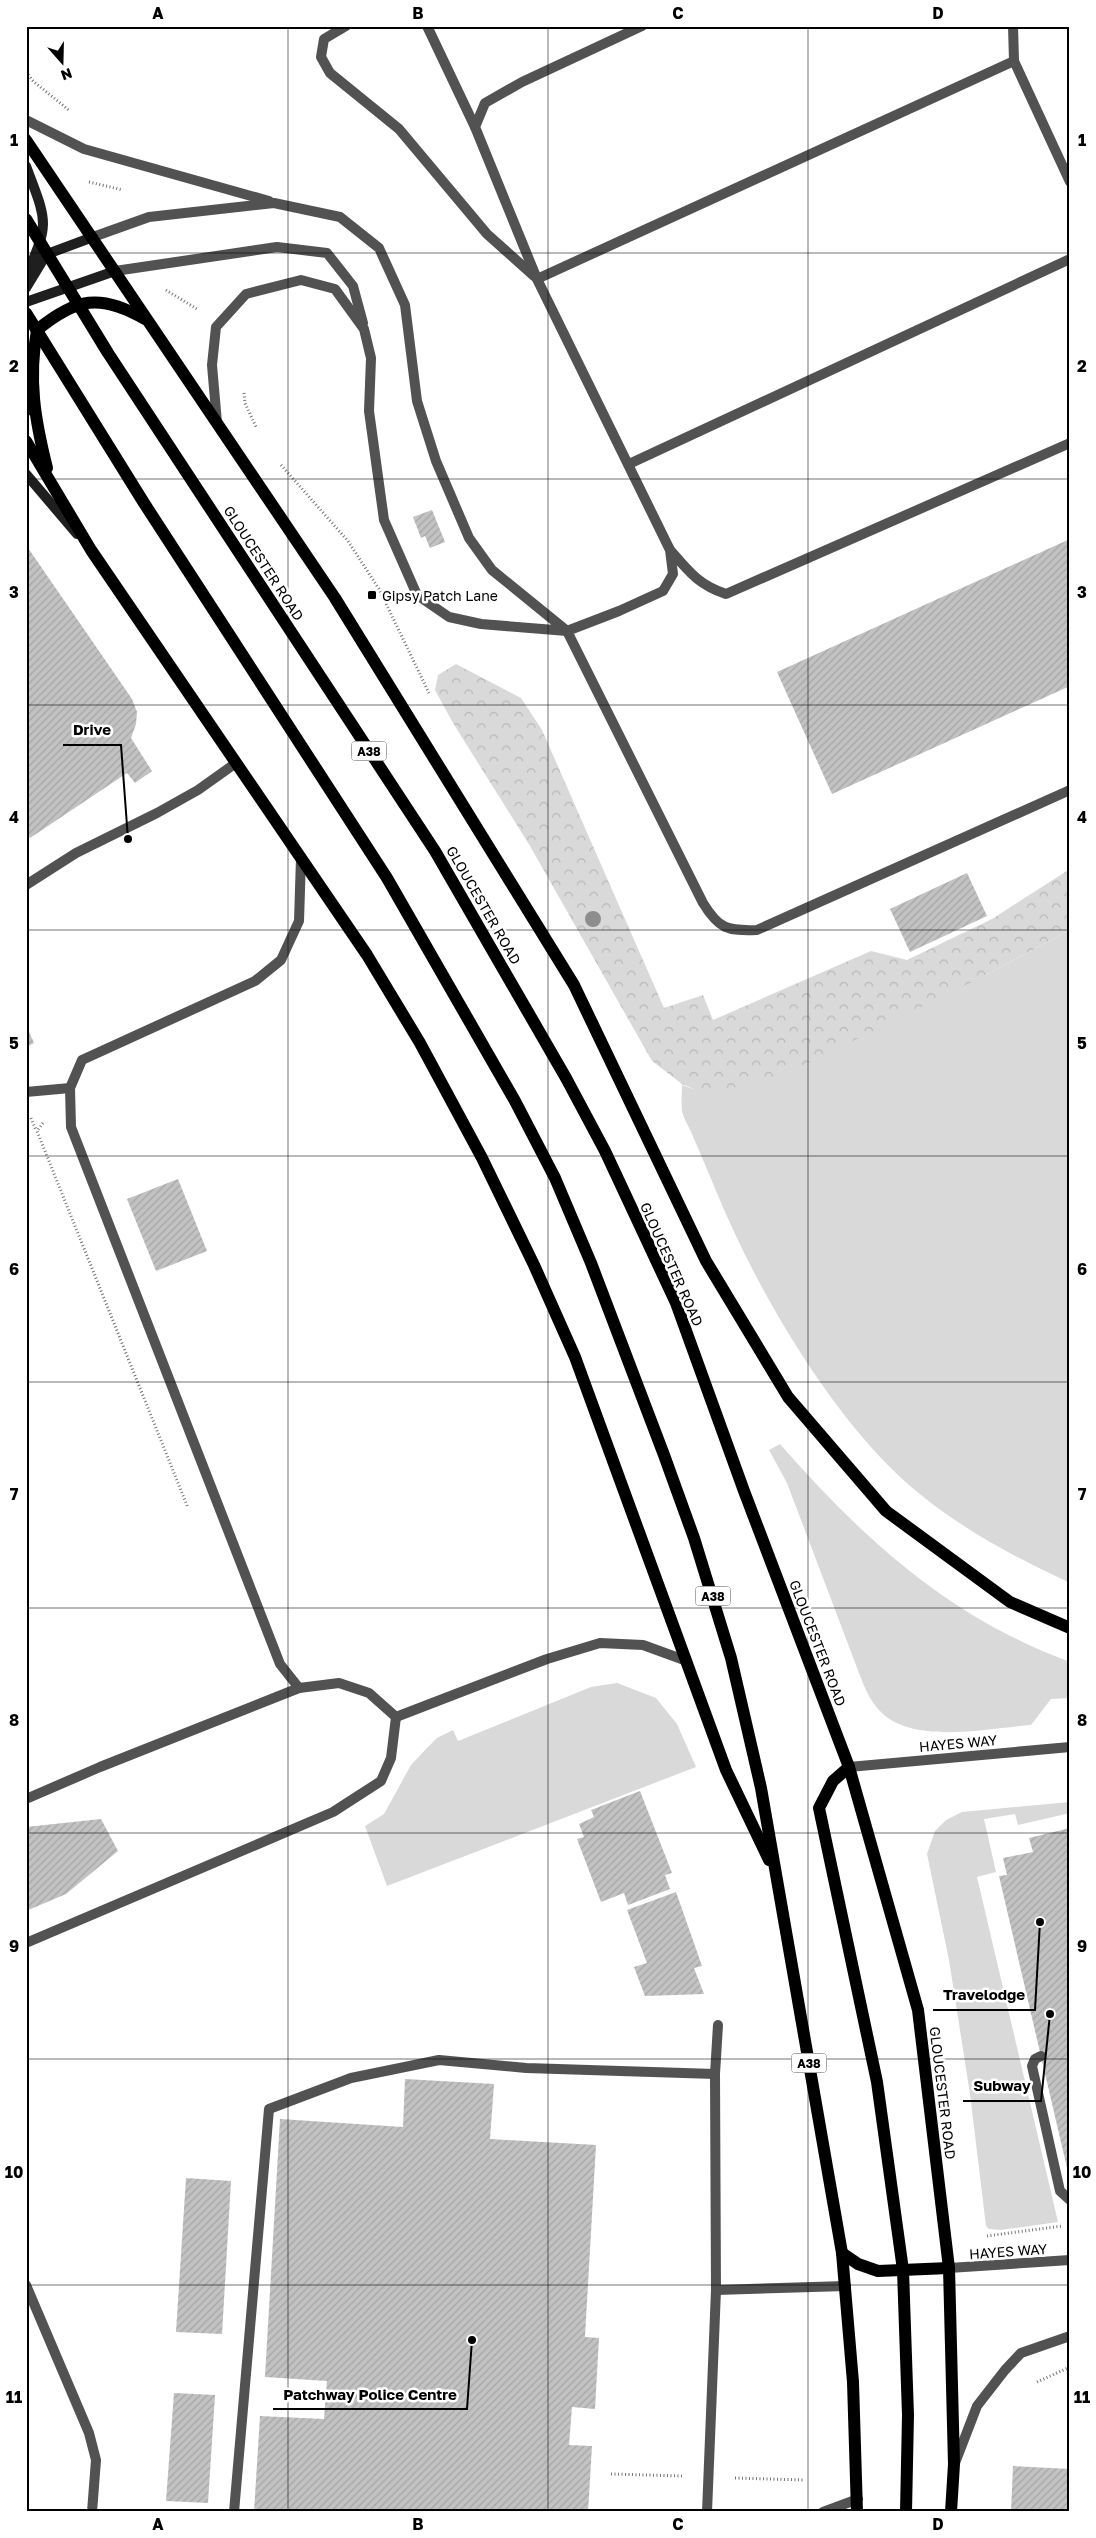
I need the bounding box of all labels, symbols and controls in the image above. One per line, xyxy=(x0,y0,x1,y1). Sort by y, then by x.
text: A xyxy=(152,3,164,23)
text: B xyxy=(412,3,424,23)
text: C xyxy=(672,3,684,23)
text: D xyxy=(932,3,944,23)
north arrow xyxy=(38,38,88,88)
text: N xyxy=(59,65,75,84)
text: 1 xyxy=(10,130,18,150)
text: 1 xyxy=(1078,130,1086,150)
text: 2 xyxy=(9,356,19,376)
text: 2 xyxy=(1077,356,1087,376)
street label: GLOUCESTER ROAD xyxy=(220,502,308,624)
text: 3 xyxy=(9,582,19,602)
text: 3 xyxy=(1077,582,1087,602)
place label: Gipsy Patch Lane xyxy=(382,587,498,604)
marker: Gipsy Patch Lane xyxy=(366,589,378,601)
callout: Drive xyxy=(63,715,121,745)
text: Drive xyxy=(73,720,111,738)
road number: A38 xyxy=(352,741,386,760)
text: 4 xyxy=(9,807,19,827)
text: 4 xyxy=(1077,807,1087,827)
street label: GLOUCESTER ROAD xyxy=(443,843,525,967)
text: 5 xyxy=(9,1033,19,1053)
text: 5 xyxy=(1077,1033,1087,1053)
street label: GLOUCESTER ROAD xyxy=(637,1199,707,1329)
text: 6 xyxy=(9,1259,19,1279)
text: 6 xyxy=(1077,1259,1087,1279)
text: 7 xyxy=(10,1484,19,1504)
text: 7 xyxy=(1078,1484,1087,1504)
street label: GLOUCESTER ROAD xyxy=(786,1578,850,1708)
road number: A38 xyxy=(696,1586,730,1605)
text: 8 xyxy=(9,1710,19,1730)
text: 8 xyxy=(1077,1710,1087,1730)
street label: HAYES WAY xyxy=(918,1731,998,1755)
text: 9 xyxy=(9,1936,19,1956)
text: 9 xyxy=(1077,1936,1087,1956)
callout: Travelodge xyxy=(933,1980,1035,2010)
text: Travelodge xyxy=(943,1985,1025,2003)
street label: GLOUCESTER ROAD xyxy=(926,2026,960,2160)
road number: A38 xyxy=(792,2054,826,2072)
callout: Subway xyxy=(963,2071,1041,2101)
text: Subway xyxy=(973,2076,1031,2094)
text: 10 xyxy=(5,2162,23,2182)
text: 10 xyxy=(1073,2162,1091,2182)
street label: HAYES WAY xyxy=(968,2240,1048,2262)
callout: Patchway Police Centre xyxy=(273,2379,467,2409)
text: Patchway Police Centre xyxy=(283,2385,457,2403)
text: 11 xyxy=(6,2387,22,2407)
text: 11 xyxy=(1074,2387,1090,2407)
text: A xyxy=(152,2514,164,2534)
text: B xyxy=(412,2514,424,2534)
text: C xyxy=(672,2514,684,2534)
text: D xyxy=(932,2514,944,2534)

